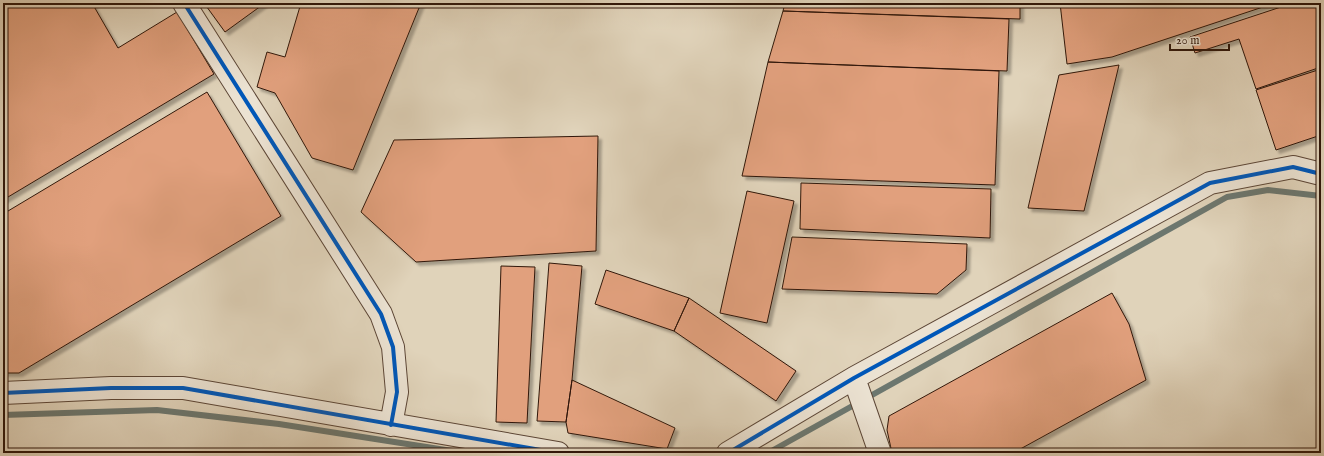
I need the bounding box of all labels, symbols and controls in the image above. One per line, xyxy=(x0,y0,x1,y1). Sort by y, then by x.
scale bar xyxy=(1170,26,1229,52)
text: 20 m xyxy=(1176,33,1199,48)

